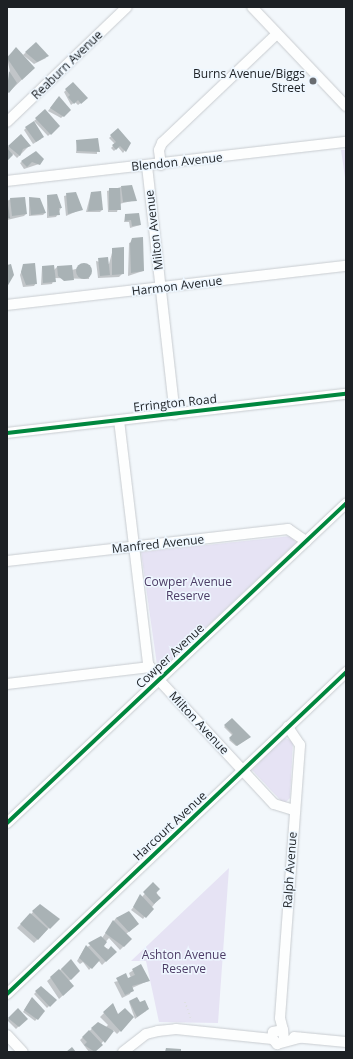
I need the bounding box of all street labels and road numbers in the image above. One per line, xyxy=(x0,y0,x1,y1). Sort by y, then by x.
street label: Reaburn Avenue xyxy=(29,28,105,102)
street label: Blendon Avenue xyxy=(131,150,223,174)
street label: Milton Avenue xyxy=(142,189,166,271)
street label: Harmon Avenue xyxy=(131,273,223,299)
street label: Errington Road xyxy=(132,391,218,415)
street label: Manfred Avenue xyxy=(111,532,205,556)
street label: Cowper Avenue xyxy=(133,621,207,691)
street label: Milton Avenue xyxy=(166,689,232,757)
street label: Harcourt Avenue xyxy=(130,788,210,864)
street label: Ralph Avenue xyxy=(280,831,300,909)

